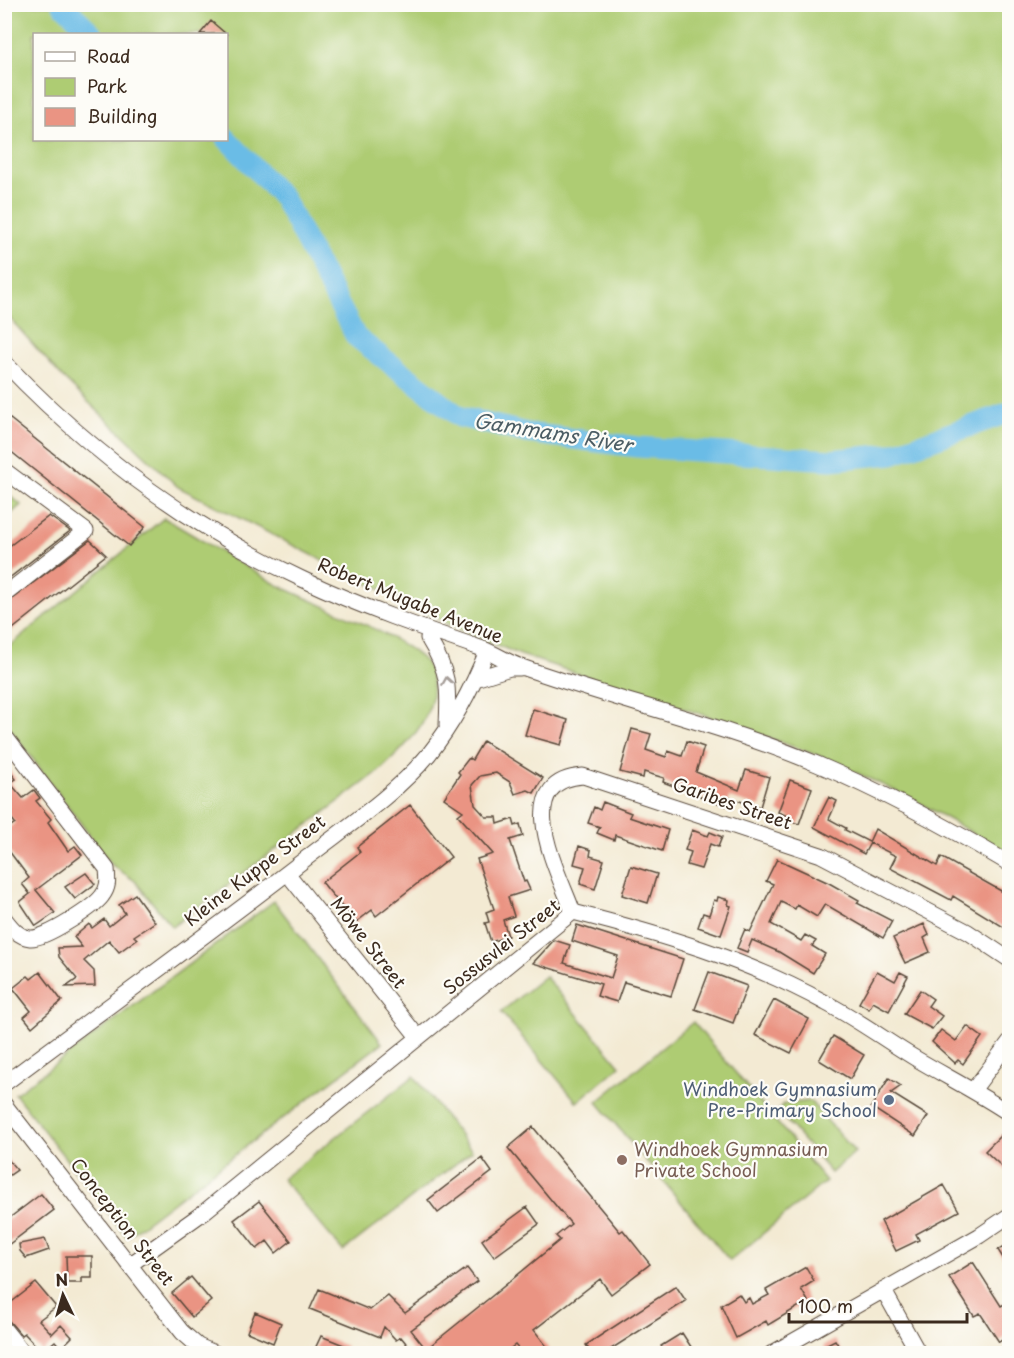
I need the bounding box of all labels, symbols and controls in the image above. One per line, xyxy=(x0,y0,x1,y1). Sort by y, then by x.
legend xyxy=(33,33,228,141)
text: Road xyxy=(87,42,131,69)
text: Park xyxy=(87,72,127,99)
text: Building xyxy=(87,102,157,129)
water label: Gammams River xyxy=(472,405,637,460)
street label: Robert Mugabe Avenue xyxy=(314,550,507,649)
one-way arrow xyxy=(441,676,453,685)
street label: Garibes Street xyxy=(669,770,796,836)
street label: Kleine Kuppe Street xyxy=(178,808,330,932)
street label: Möwe Street xyxy=(325,890,414,994)
street label: Sossusvlei Street xyxy=(437,891,565,1000)
place label: Windhoek Gymnasium Pre-Primary School xyxy=(683,1075,877,1123)
marker: Windhoek Gymnasium Pre-Primary School xyxy=(882,1093,896,1107)
place label: Windhoek Gymnasium Private School xyxy=(634,1135,828,1183)
street label: Conception Street xyxy=(65,1152,182,1291)
marker: Windhoek Gymnasium Private School xyxy=(615,1153,629,1167)
north arrow xyxy=(33,1265,93,1325)
text: N xyxy=(54,1267,69,1292)
scale bar xyxy=(789,1286,968,1324)
text: 100 m xyxy=(798,1292,853,1319)

